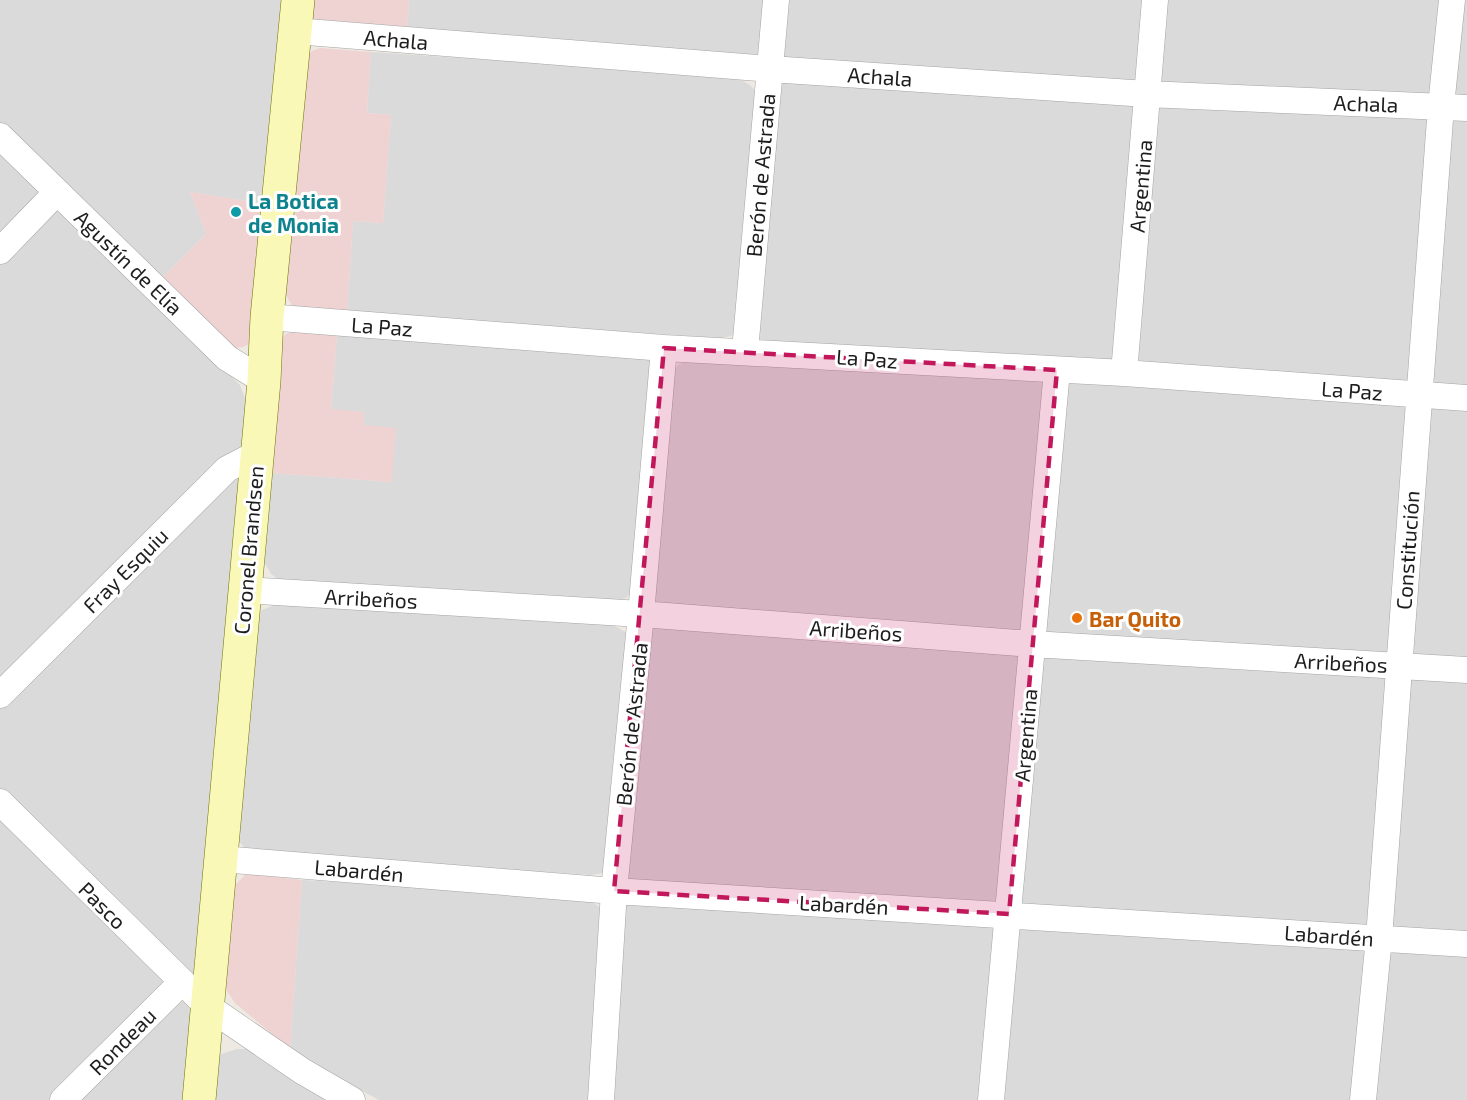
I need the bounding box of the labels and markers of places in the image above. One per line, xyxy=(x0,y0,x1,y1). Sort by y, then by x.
place label: La Botica de Monia xyxy=(248,188,339,237)
marker: La Botica de Monia xyxy=(229,205,243,219)
place label: Bar Quito xyxy=(1089,606,1181,632)
marker: Bar Quito xyxy=(1070,611,1084,625)

